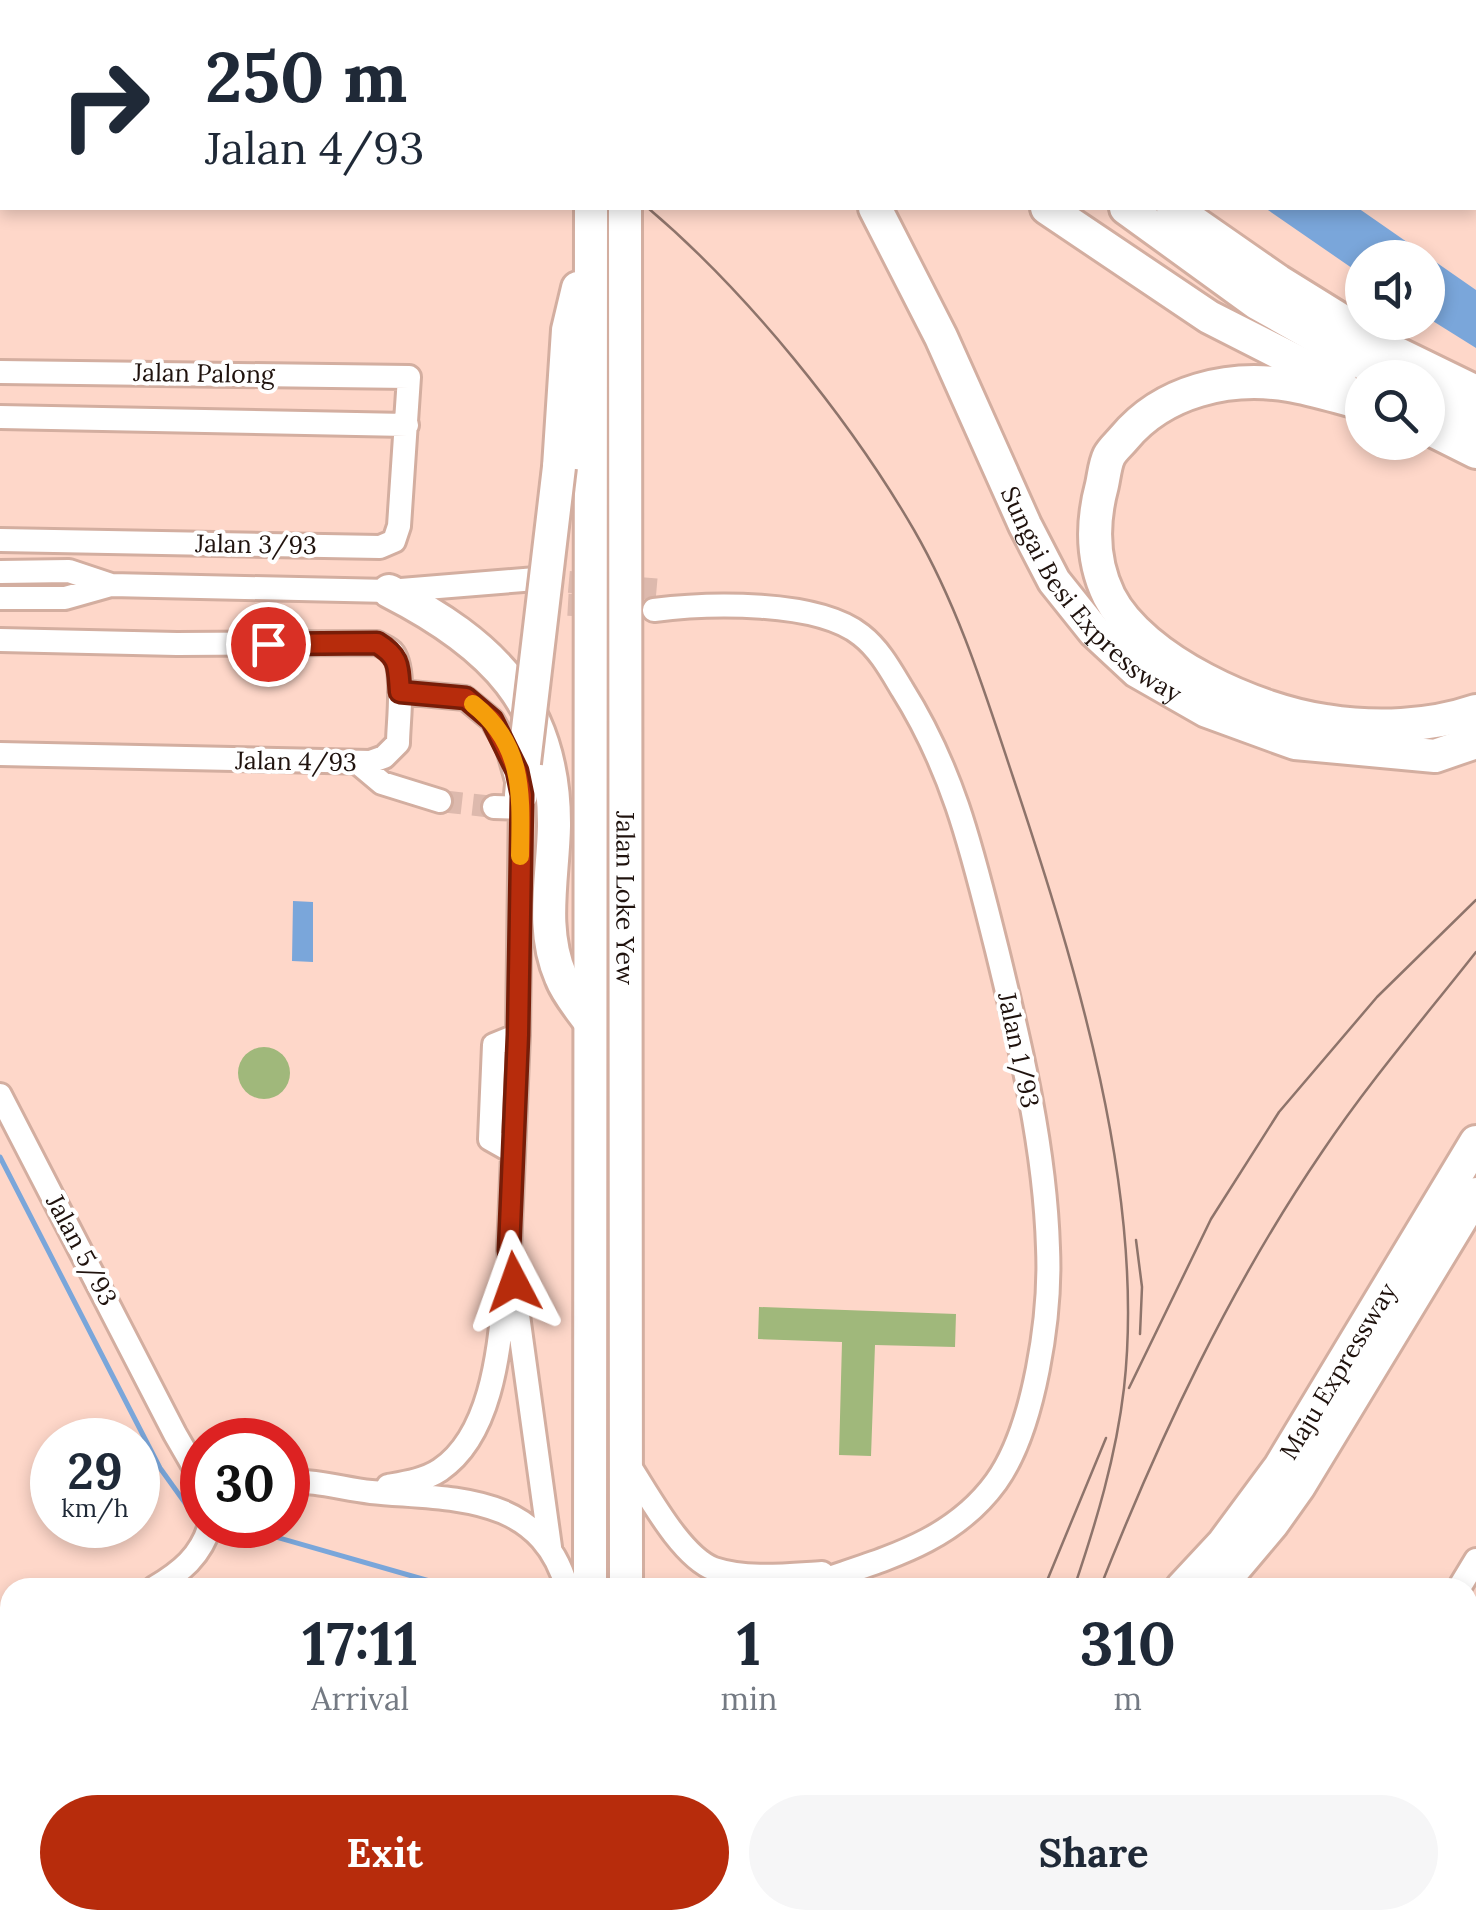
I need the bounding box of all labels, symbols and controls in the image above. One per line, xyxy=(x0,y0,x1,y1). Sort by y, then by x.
text: 250 m xyxy=(205,32,407,121)
icon: right xyxy=(40,40,170,170)
text: Jalan 4/93 xyxy=(205,119,424,176)
map controls xyxy=(1345,240,1445,460)
button: sound xyxy=(1345,240,1445,340)
street label: Jalan Palong xyxy=(132,356,276,390)
button: search xyxy=(1345,360,1445,460)
street label: Sungai Besi Expressway xyxy=(994,481,1188,710)
street label: Jalan 3/93 xyxy=(194,527,317,561)
pin xyxy=(226,602,311,687)
icon: arrive xyxy=(241,617,296,672)
street label: Jalan 4/93 xyxy=(234,744,357,778)
street label: Jalan Loke Yew xyxy=(609,810,642,985)
street label: Jalan 1/93 xyxy=(991,988,1047,1111)
street label: Jalan 5/93 xyxy=(39,1188,125,1311)
position arrow xyxy=(462,1230,566,1334)
street label: Maju Expressway xyxy=(1272,1276,1404,1465)
speed limit sign: 30 xyxy=(180,1418,310,1548)
text: 29 xyxy=(67,1439,123,1503)
text: km/h xyxy=(61,1492,129,1524)
text: 17:11 xyxy=(302,1605,418,1681)
text: 1 xyxy=(737,1605,761,1681)
text: 310 xyxy=(1080,1605,1176,1681)
text: Arrival xyxy=(311,1678,409,1719)
text: min xyxy=(721,1678,778,1719)
text: m xyxy=(1113,1678,1142,1719)
button: Exit xyxy=(40,1795,729,1910)
button: Share xyxy=(749,1795,1438,1910)

